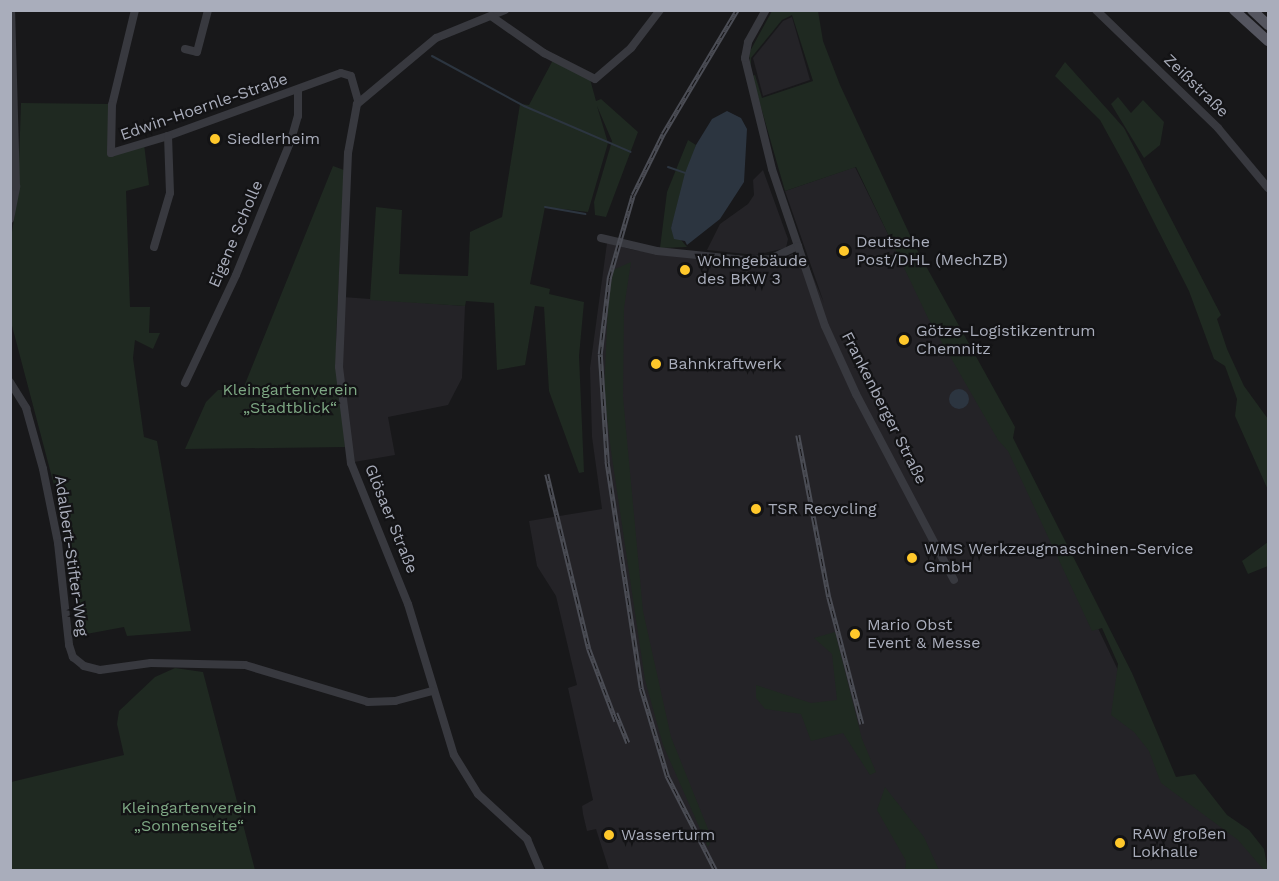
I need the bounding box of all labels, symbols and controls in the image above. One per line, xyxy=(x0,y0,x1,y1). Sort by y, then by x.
street label: Zeißstraße xyxy=(1160,50,1232,122)
street label: Edwin-Hoernle-Straße xyxy=(118,69,290,145)
place label: Siedlerheim xyxy=(227,129,320,149)
marker: Siedlerheim xyxy=(208,132,222,146)
street label: Eigene Scholle xyxy=(205,178,267,290)
place label: Deutsche Post/DHL (MechZB) xyxy=(856,232,1008,270)
marker: Deutsche Post/DHL (MechZB) xyxy=(837,244,851,258)
place label: Wohngebäude des BKW 3 xyxy=(697,251,807,289)
marker: Wohngebäude des BKW 3 xyxy=(678,263,692,277)
place label: Götze-Logistikzentrum Chemnitz xyxy=(916,321,1096,359)
street label: Frankenberger Straße xyxy=(837,328,931,488)
marker: Götze-Logistikzentrum Chemnitz xyxy=(897,333,911,347)
place label: Bahnkraftwerk xyxy=(668,354,782,374)
marker: Bahnkraftwerk xyxy=(649,357,663,371)
park label: Kleingartenverein „Stadtblick“ xyxy=(222,380,358,418)
street label: Glösaer Straße xyxy=(360,462,422,576)
street label: Adalbert-Stifter-Weg xyxy=(50,474,92,638)
place label: TSR Recycling xyxy=(768,499,877,519)
marker: TSR Recycling xyxy=(749,502,763,516)
place label: WMS Werkzeugmaschinen-Service GmbH xyxy=(924,539,1194,577)
marker: WMS Werkzeugmaschinen-Service GmbH xyxy=(905,551,919,565)
place label: Mario Obst Event & Messe xyxy=(867,615,980,653)
marker: Mario Obst Event & Messe xyxy=(848,627,862,641)
park label: Kleingartenverein „Sonnenseite“ xyxy=(121,798,257,836)
place label: RAW großen Lokhalle xyxy=(1132,824,1227,862)
place label: Wasserturm xyxy=(621,825,715,845)
marker: Wasserturm xyxy=(602,828,616,842)
marker: RAW großen Lokhalle xyxy=(1113,836,1127,850)

